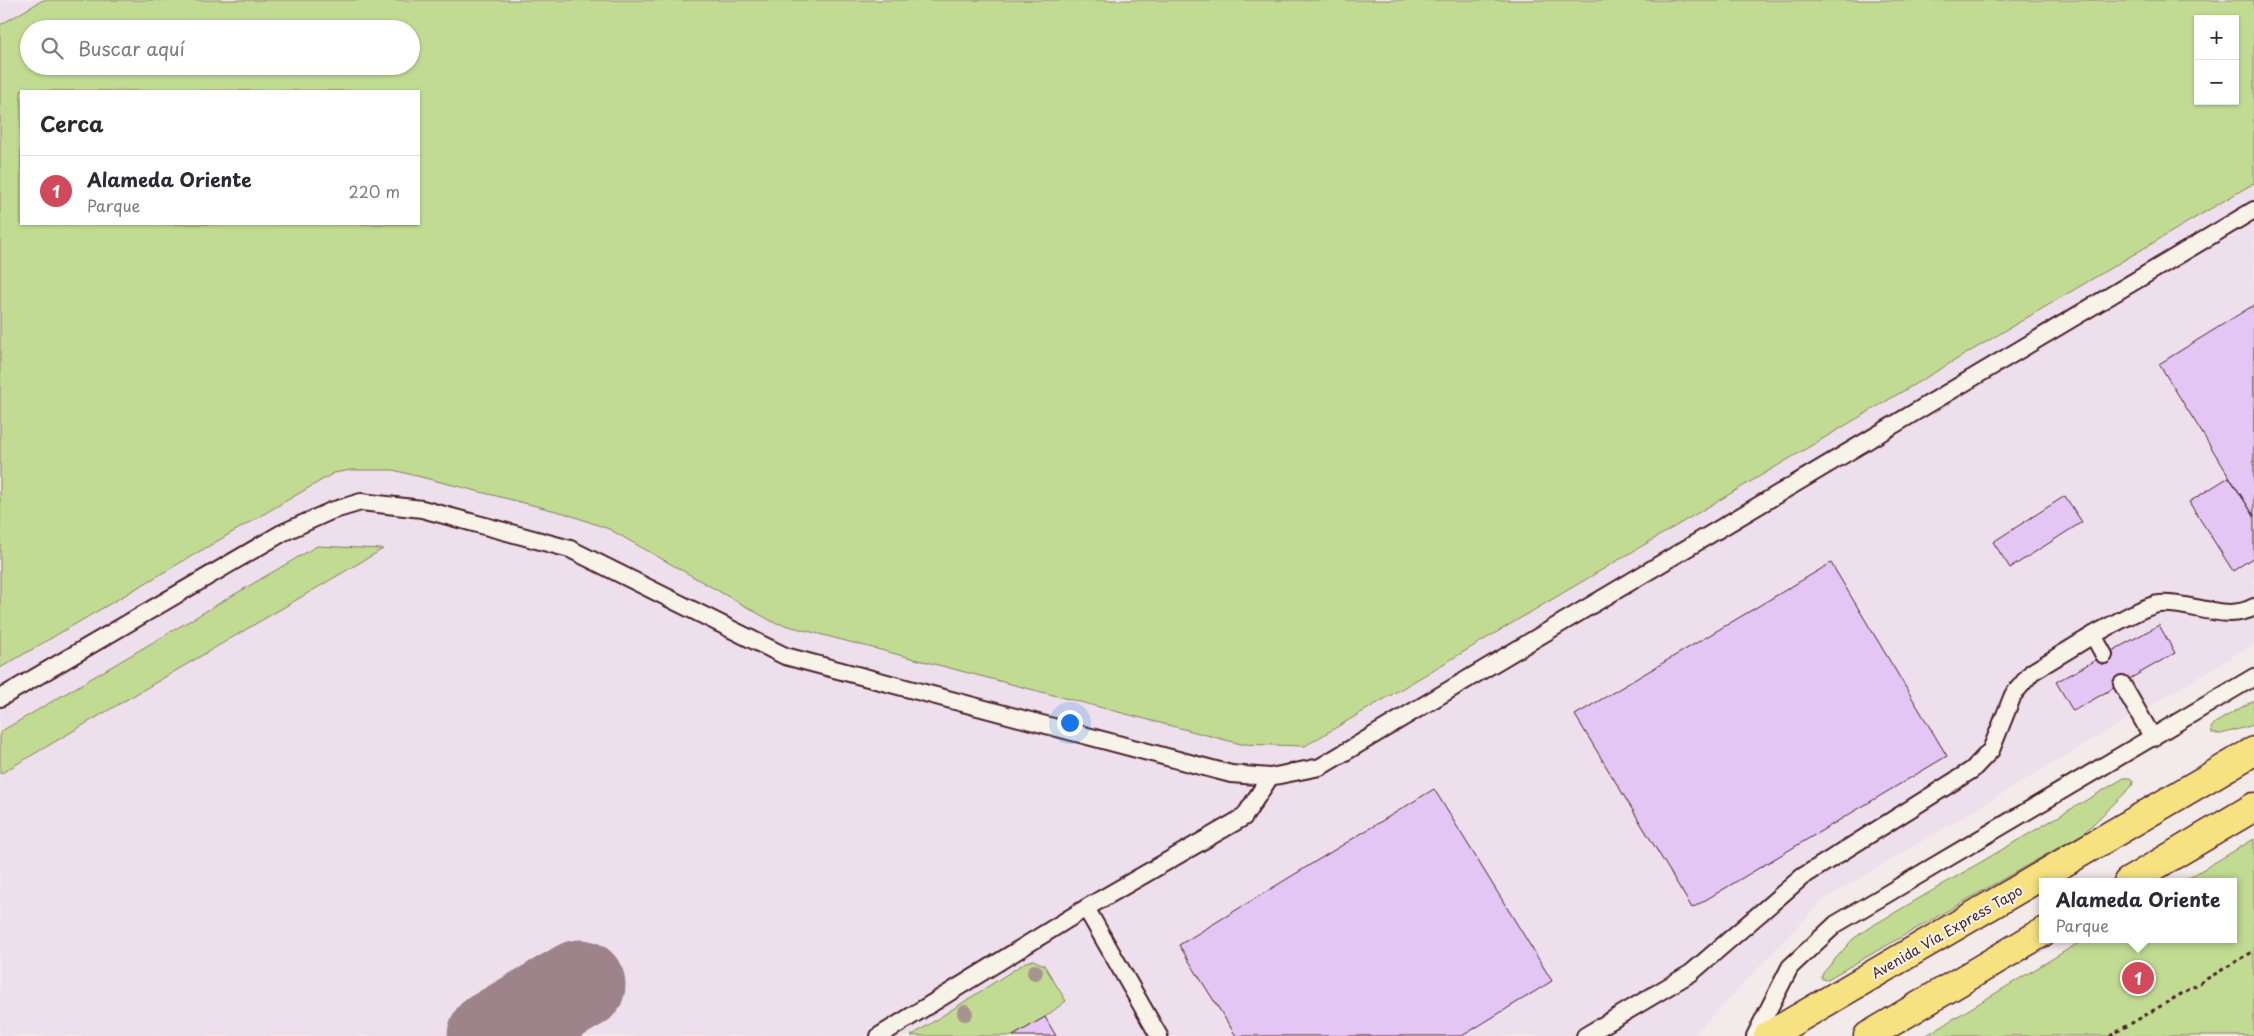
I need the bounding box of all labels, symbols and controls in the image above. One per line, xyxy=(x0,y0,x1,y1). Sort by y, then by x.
map controls xyxy=(2194,15,2239,105)
button: + xyxy=(2194,15,2239,60)
search box xyxy=(20,20,420,75)
icon: search xyxy=(38,34,66,62)
text: Buscar aquí xyxy=(78,34,185,62)
button: − xyxy=(2194,60,2239,105)
text: Cerca xyxy=(40,107,104,139)
text: Alameda Oriente xyxy=(87,165,252,193)
text: 1 xyxy=(52,179,60,203)
text: 220 m xyxy=(349,179,400,203)
text: Parque xyxy=(87,193,140,217)
your location xyxy=(1057,710,1083,736)
popup xyxy=(2039,878,2237,943)
street label: Avenida Vía Express Tapo xyxy=(1867,879,2027,984)
text: Alameda Oriente xyxy=(2056,885,2220,913)
text: Parque xyxy=(2056,913,2109,937)
pin: 1 xyxy=(2122,959,2154,997)

